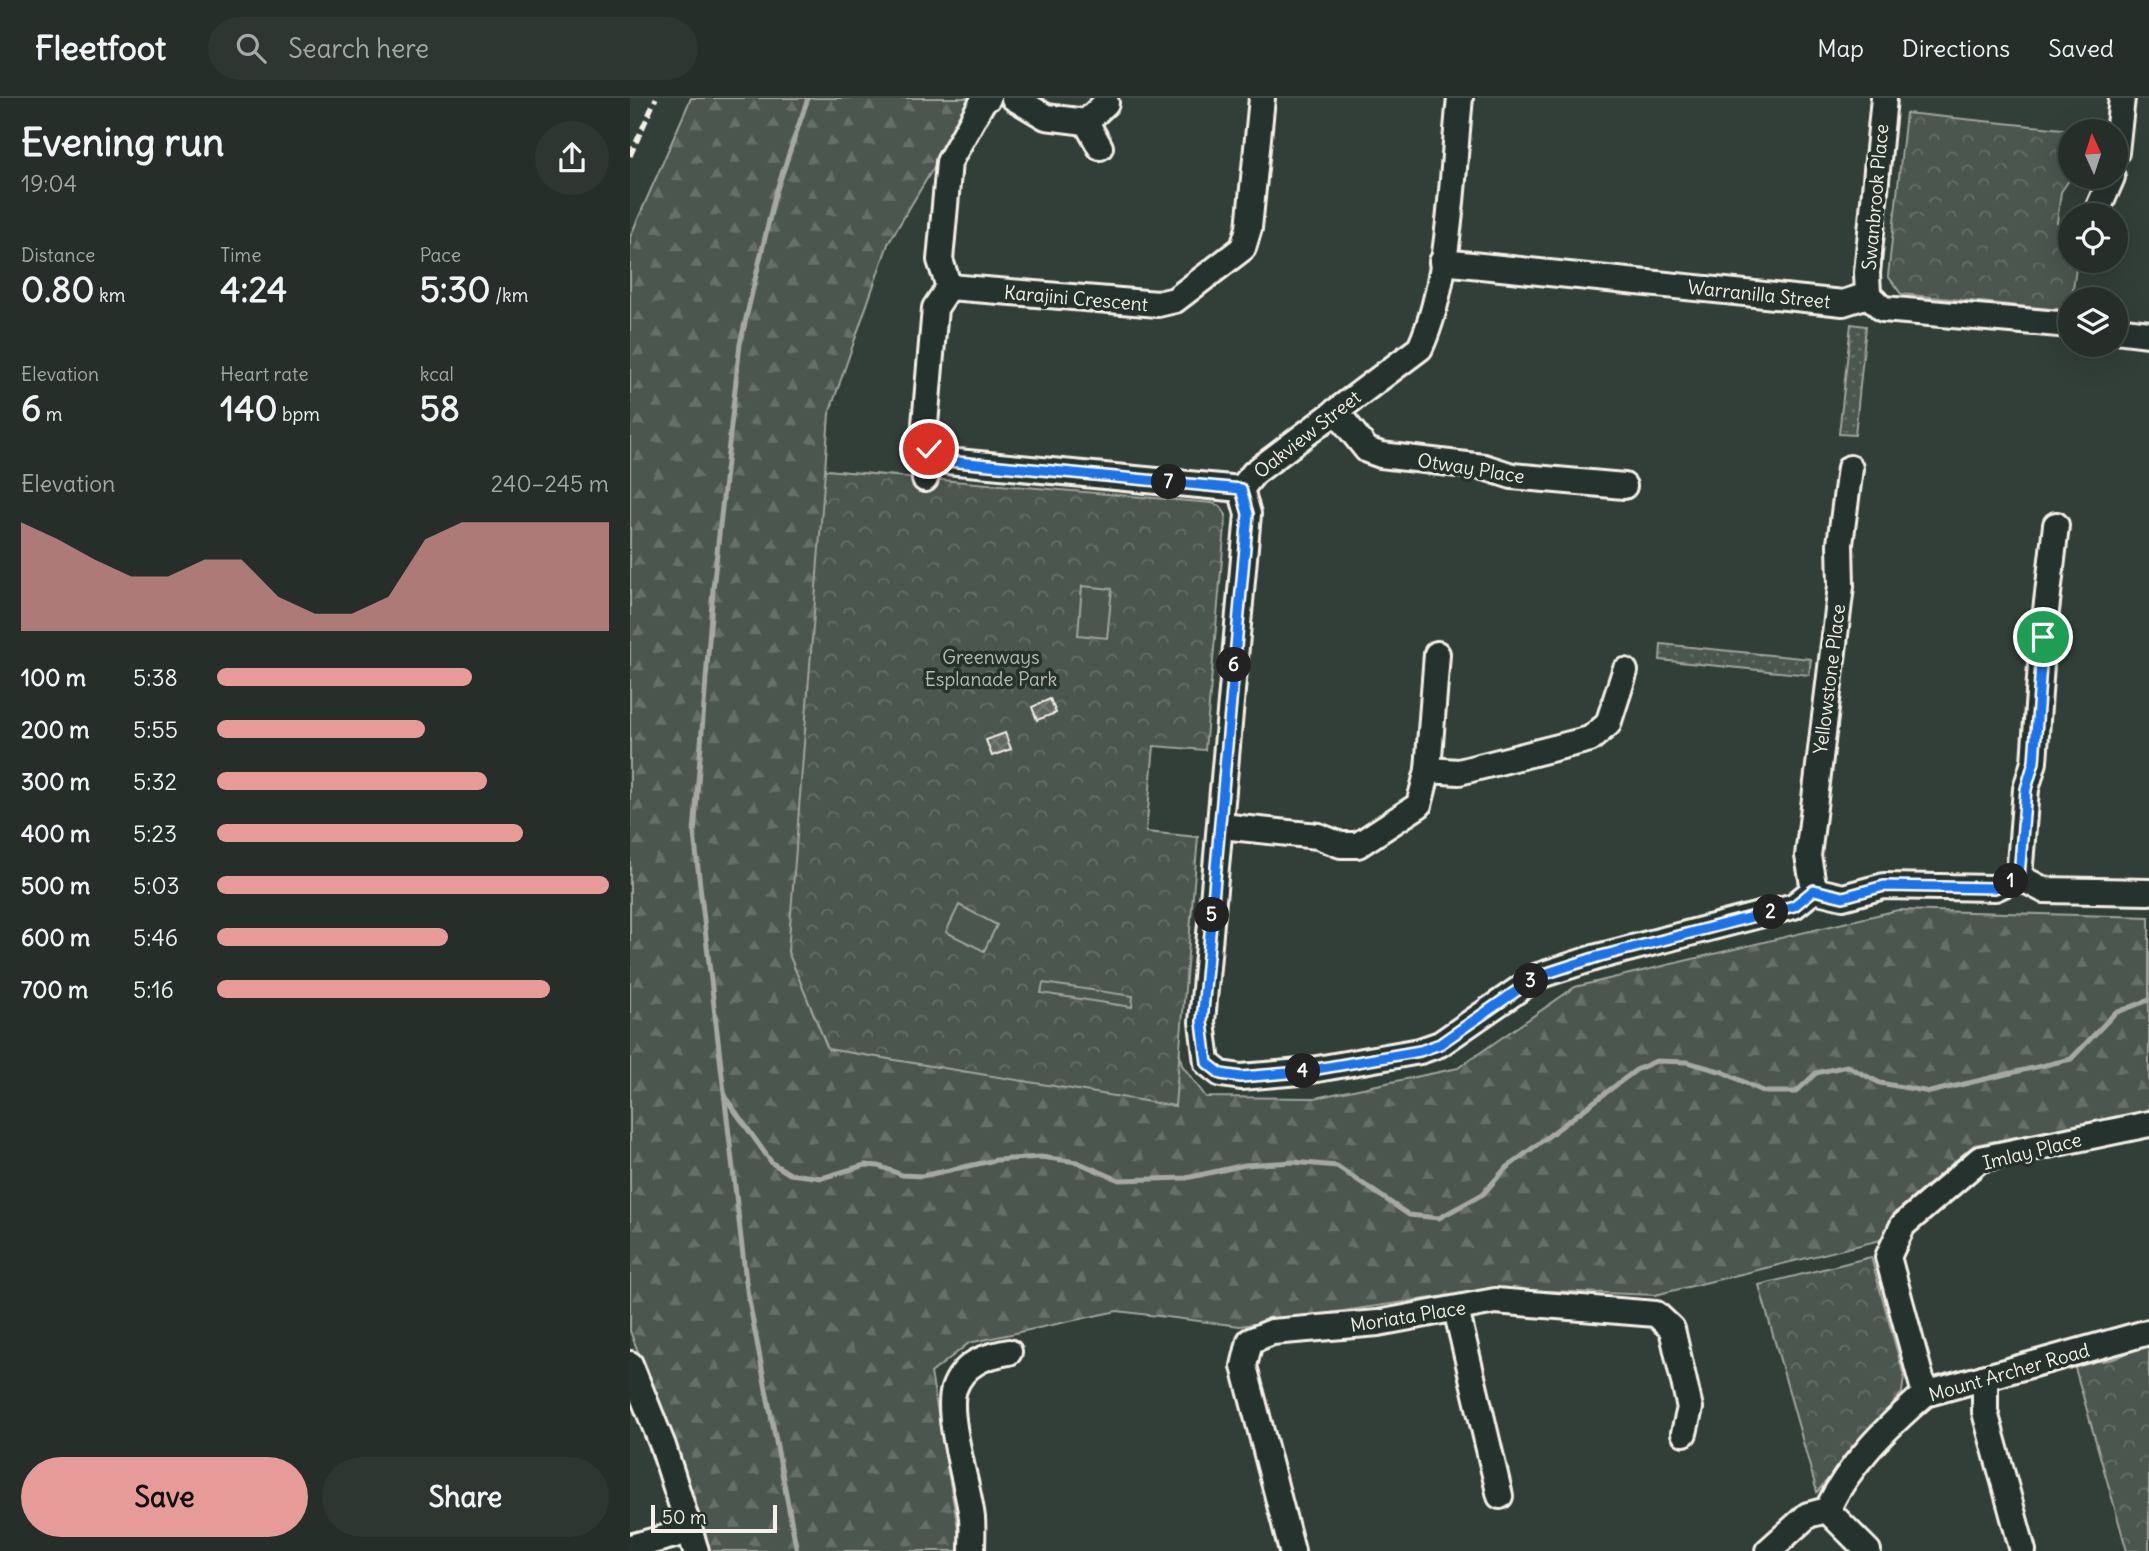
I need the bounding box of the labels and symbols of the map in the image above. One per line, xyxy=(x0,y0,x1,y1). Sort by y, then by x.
north arrow xyxy=(2058,119,2128,189)
street label: Swanbrook Place xyxy=(1857,123,1893,271)
street label: Warranilla Street xyxy=(1686,275,1832,313)
street label: Karajini Crescent xyxy=(1003,280,1149,316)
street label: Oakview Street xyxy=(1249,385,1365,483)
pin xyxy=(899,419,959,479)
street label: Otway Place xyxy=(1416,448,1526,488)
pin: 7 xyxy=(1152,464,1186,500)
street label: Yellowstone Place xyxy=(1808,603,1850,755)
pin xyxy=(2013,607,2073,667)
park label: Greenways Esplanade Park xyxy=(925,645,1058,691)
pin: 6 xyxy=(1216,648,1252,682)
pin: 1 xyxy=(1994,864,2028,898)
pin: 2 xyxy=(1754,894,1788,930)
pin: 5 xyxy=(1194,898,1230,932)
pin: 3 xyxy=(1514,964,1548,998)
pin: 4 xyxy=(1286,1054,1320,1088)
street label: Imlay Place xyxy=(1980,1127,2084,1175)
street label: Moriata Place xyxy=(1349,1295,1467,1337)
street label: Mount Archer Road xyxy=(1926,1338,2092,1406)
scale bar xyxy=(651,1502,777,1534)

